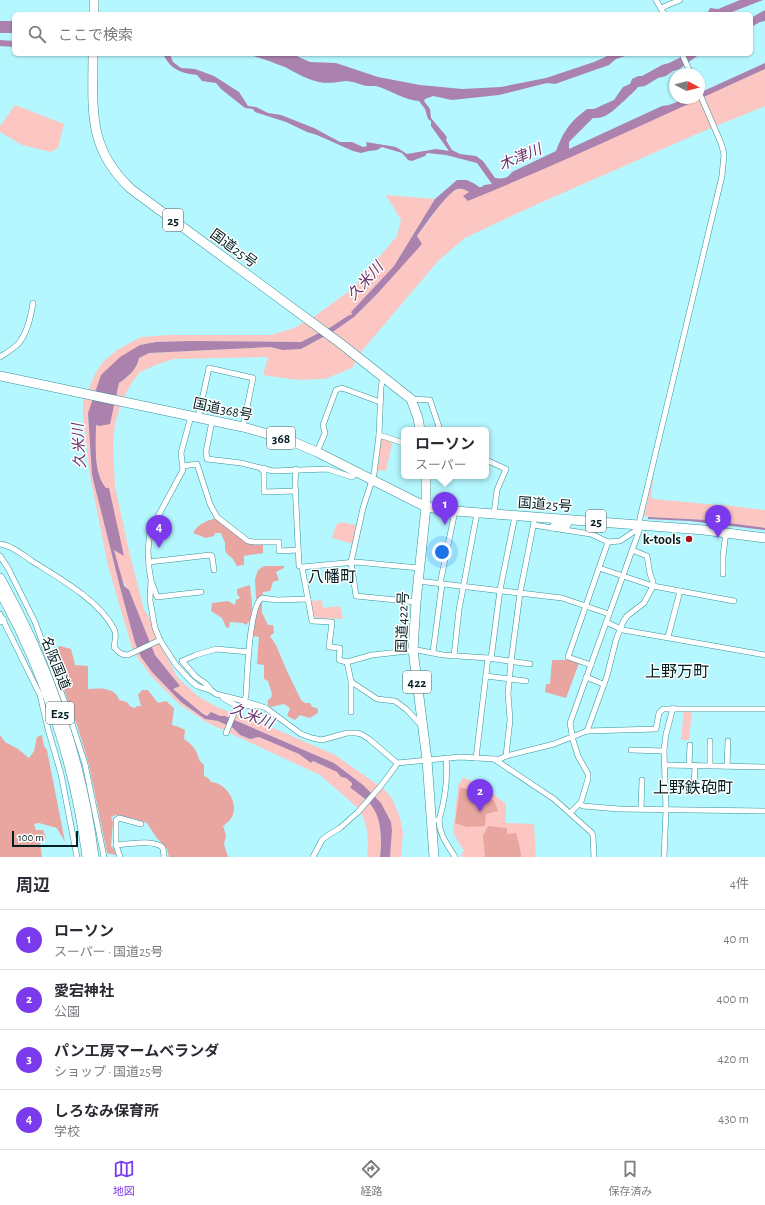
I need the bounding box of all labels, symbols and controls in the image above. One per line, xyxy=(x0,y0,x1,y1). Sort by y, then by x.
search box xyxy=(12,12,753,56)
icon: search xyxy=(26,23,48,45)
text: ここで検索 xyxy=(58,28,133,43)
north arrow xyxy=(669,68,705,104)
water label: 木津川 xyxy=(496,140,546,173)
road number: 25 xyxy=(163,209,183,231)
street label: 国道25号 xyxy=(207,226,260,270)
water label: 久米川 xyxy=(344,257,387,303)
street label: 国道368号 xyxy=(192,396,254,423)
water label: 久米川 xyxy=(70,421,88,469)
road number: 368 xyxy=(267,427,295,449)
popup xyxy=(401,427,489,479)
text: ローソン xyxy=(415,437,475,452)
text: スーパー xyxy=(415,459,467,472)
pin: 1 xyxy=(432,492,458,525)
street label: 国道25号 xyxy=(517,495,573,514)
pin: 3 xyxy=(705,505,731,538)
road number: 25 xyxy=(586,510,606,532)
pin: 4 xyxy=(146,515,172,548)
place label: k-tools xyxy=(643,533,681,547)
marker: k-tools xyxy=(684,534,694,544)
your location xyxy=(432,542,452,562)
district label: 八幡町 xyxy=(308,568,356,585)
street label: 国道422号 xyxy=(394,591,411,653)
street label: 名阪国道 xyxy=(38,634,73,692)
district label: 上野万町 xyxy=(645,663,709,680)
road number: 422 xyxy=(403,671,431,693)
water label: 久米川 xyxy=(228,700,278,732)
road number: E25 xyxy=(46,702,74,724)
pin: 2 xyxy=(467,779,493,812)
district label: 上野鉄砲町 xyxy=(653,779,733,796)
scale bar xyxy=(12,829,78,848)
text: 100 m xyxy=(18,832,44,843)
text: 周辺 xyxy=(16,877,50,894)
text: 4件 xyxy=(730,878,749,891)
text: ローソン xyxy=(54,924,114,939)
text: 1 xyxy=(27,933,31,946)
text: 40 m xyxy=(723,933,749,946)
text: スーパー · 国道25号 xyxy=(54,946,164,959)
text: 愛宕神社 xyxy=(54,984,114,999)
text: 2 xyxy=(26,993,32,1006)
text: 400 m xyxy=(716,993,749,1006)
text: 公園 xyxy=(54,1006,80,1019)
text: パン工房マームベランダ xyxy=(54,1044,219,1059)
text: 3 xyxy=(26,1053,32,1066)
text: 420 m xyxy=(717,1053,749,1066)
text: ショップ · 国道25号 xyxy=(54,1066,164,1079)
text: しろなみ保育所 xyxy=(54,1104,159,1119)
text: 4 xyxy=(26,1113,32,1126)
text: 430 m xyxy=(718,1113,749,1126)
text: 学校 xyxy=(54,1126,80,1139)
tab: 地図 xyxy=(113,1158,135,1198)
tab: 経路 xyxy=(360,1158,382,1198)
tab: 保存済み xyxy=(608,1158,652,1198)

